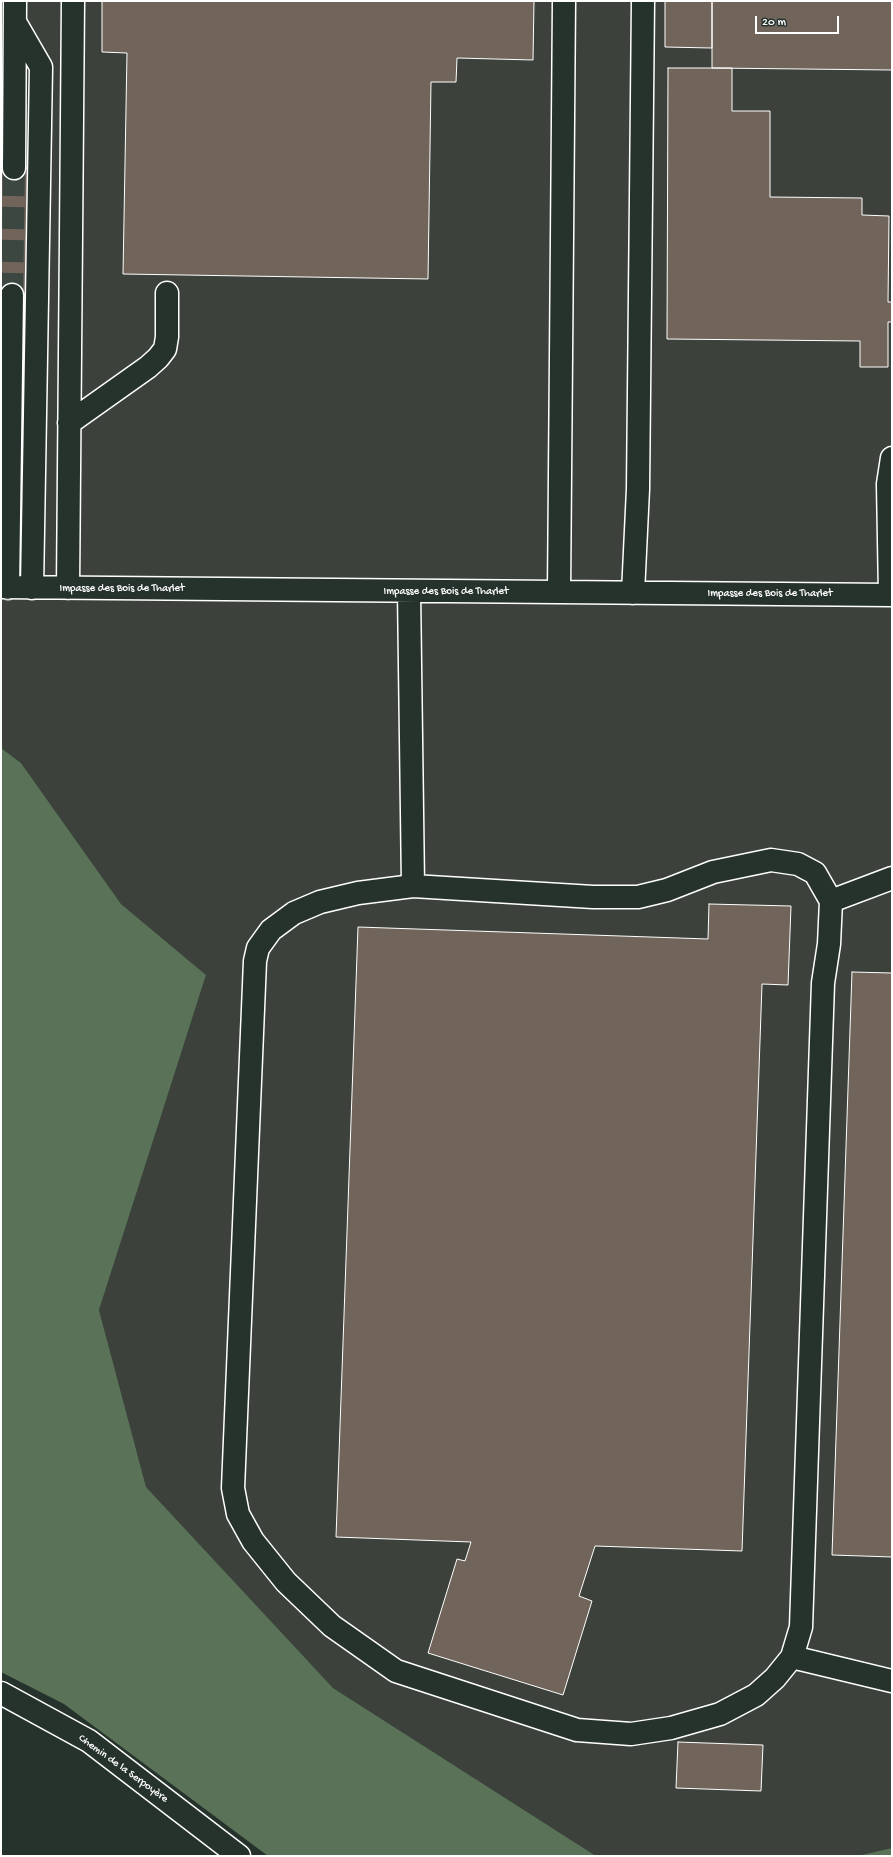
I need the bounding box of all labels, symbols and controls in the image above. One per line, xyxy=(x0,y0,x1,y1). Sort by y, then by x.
scale bar xyxy=(757,8,841,34)
text: 20 m xyxy=(762,16,786,30)
street label: Impasse des Bois de Tharlet xyxy=(60,582,184,596)
street label: Impasse des Bois de Tharlet xyxy=(384,585,508,599)
street label: Impasse des Bois de Tharlet xyxy=(708,587,832,601)
street label: Chemin de la Serpoyère xyxy=(75,1732,171,1806)

